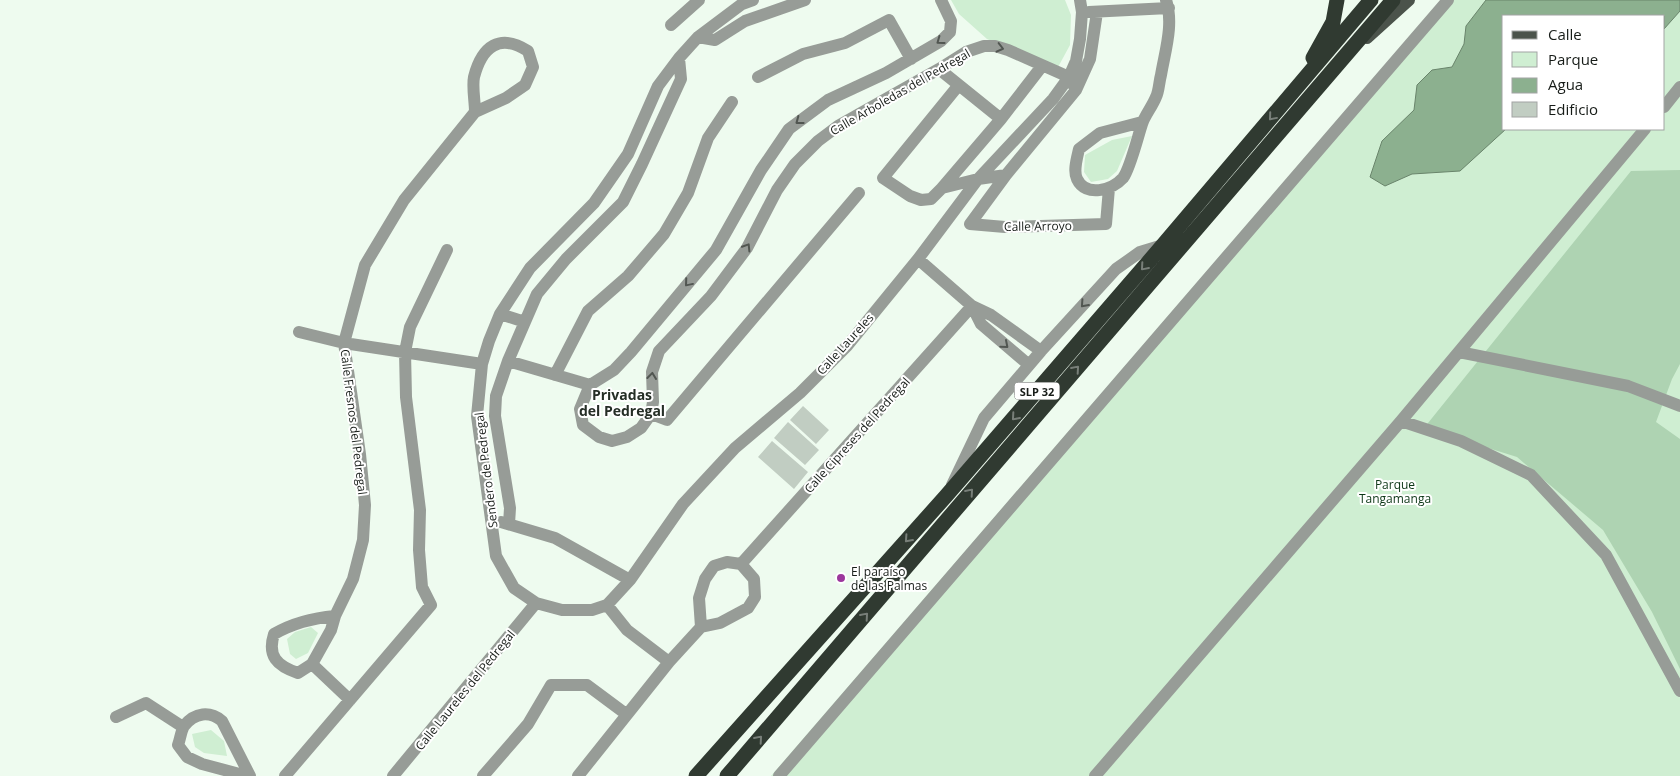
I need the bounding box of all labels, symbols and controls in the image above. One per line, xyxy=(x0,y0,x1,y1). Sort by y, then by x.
legend xyxy=(1502,15,1665,130)
text: Calle xyxy=(1548,24,1582,44)
one-way arrow xyxy=(936,35,946,44)
one-way arrow xyxy=(996,42,1005,53)
street label: Calle Arboledas del Pedregal xyxy=(827,45,973,139)
text: Parque xyxy=(1548,49,1598,69)
text: Agua xyxy=(1548,74,1583,94)
text: Edificio xyxy=(1548,99,1598,119)
one-way arrow xyxy=(1269,112,1278,121)
one-way arrow xyxy=(795,115,805,124)
street label: Calle Arroyo xyxy=(1004,217,1072,235)
one-way arrow xyxy=(740,244,750,253)
one-way arrow xyxy=(1140,262,1149,271)
one-way arrow xyxy=(685,278,694,287)
one-way arrow xyxy=(1081,298,1090,307)
street label: Calle Laureles xyxy=(813,309,877,379)
one-way arrow xyxy=(1000,339,1009,348)
street label: Calle Fresnos del Pedregal xyxy=(337,348,371,496)
one-way arrow xyxy=(1070,365,1079,374)
one-way arrow xyxy=(646,372,657,380)
street label: Calle Cipreses del Pedregal xyxy=(800,373,914,497)
road number: SLP 32 xyxy=(1014,382,1060,400)
district label: Privadas del Pedregal xyxy=(579,385,665,420)
street label: Sendero de Pedregal xyxy=(470,411,502,529)
one-way arrow xyxy=(1012,411,1020,420)
park label: Parque Tangamanga xyxy=(1359,476,1431,507)
one-way arrow xyxy=(965,489,974,498)
one-way arrow xyxy=(904,534,913,543)
place label: El paraíso de las Palmas xyxy=(851,563,927,594)
marker: El paraíso de las Palmas xyxy=(835,572,847,584)
one-way arrow xyxy=(859,612,868,621)
street label: Calle Laureles del Pedregal xyxy=(411,626,519,754)
one-way arrow xyxy=(753,736,762,745)

